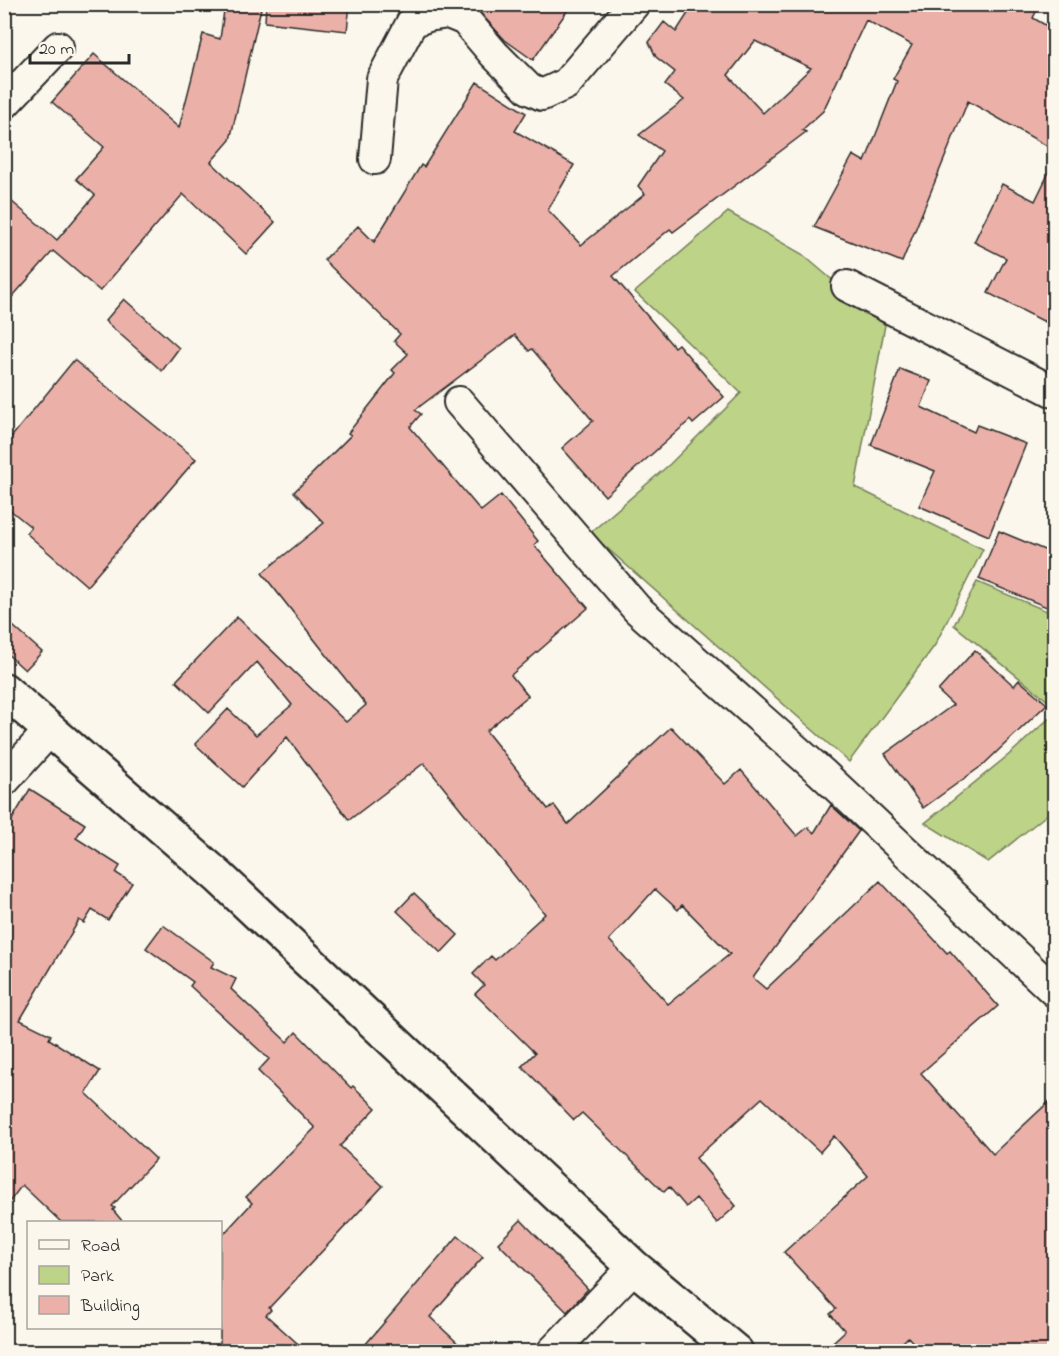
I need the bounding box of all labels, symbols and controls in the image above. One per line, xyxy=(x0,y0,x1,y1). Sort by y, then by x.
scale bar xyxy=(30,27,129,65)
text: 20 m xyxy=(39,37,74,63)
legend xyxy=(27,1221,222,1329)
text: Road xyxy=(81,1234,120,1260)
text: Park xyxy=(81,1264,114,1290)
text: Building xyxy=(80,1294,140,1321)

